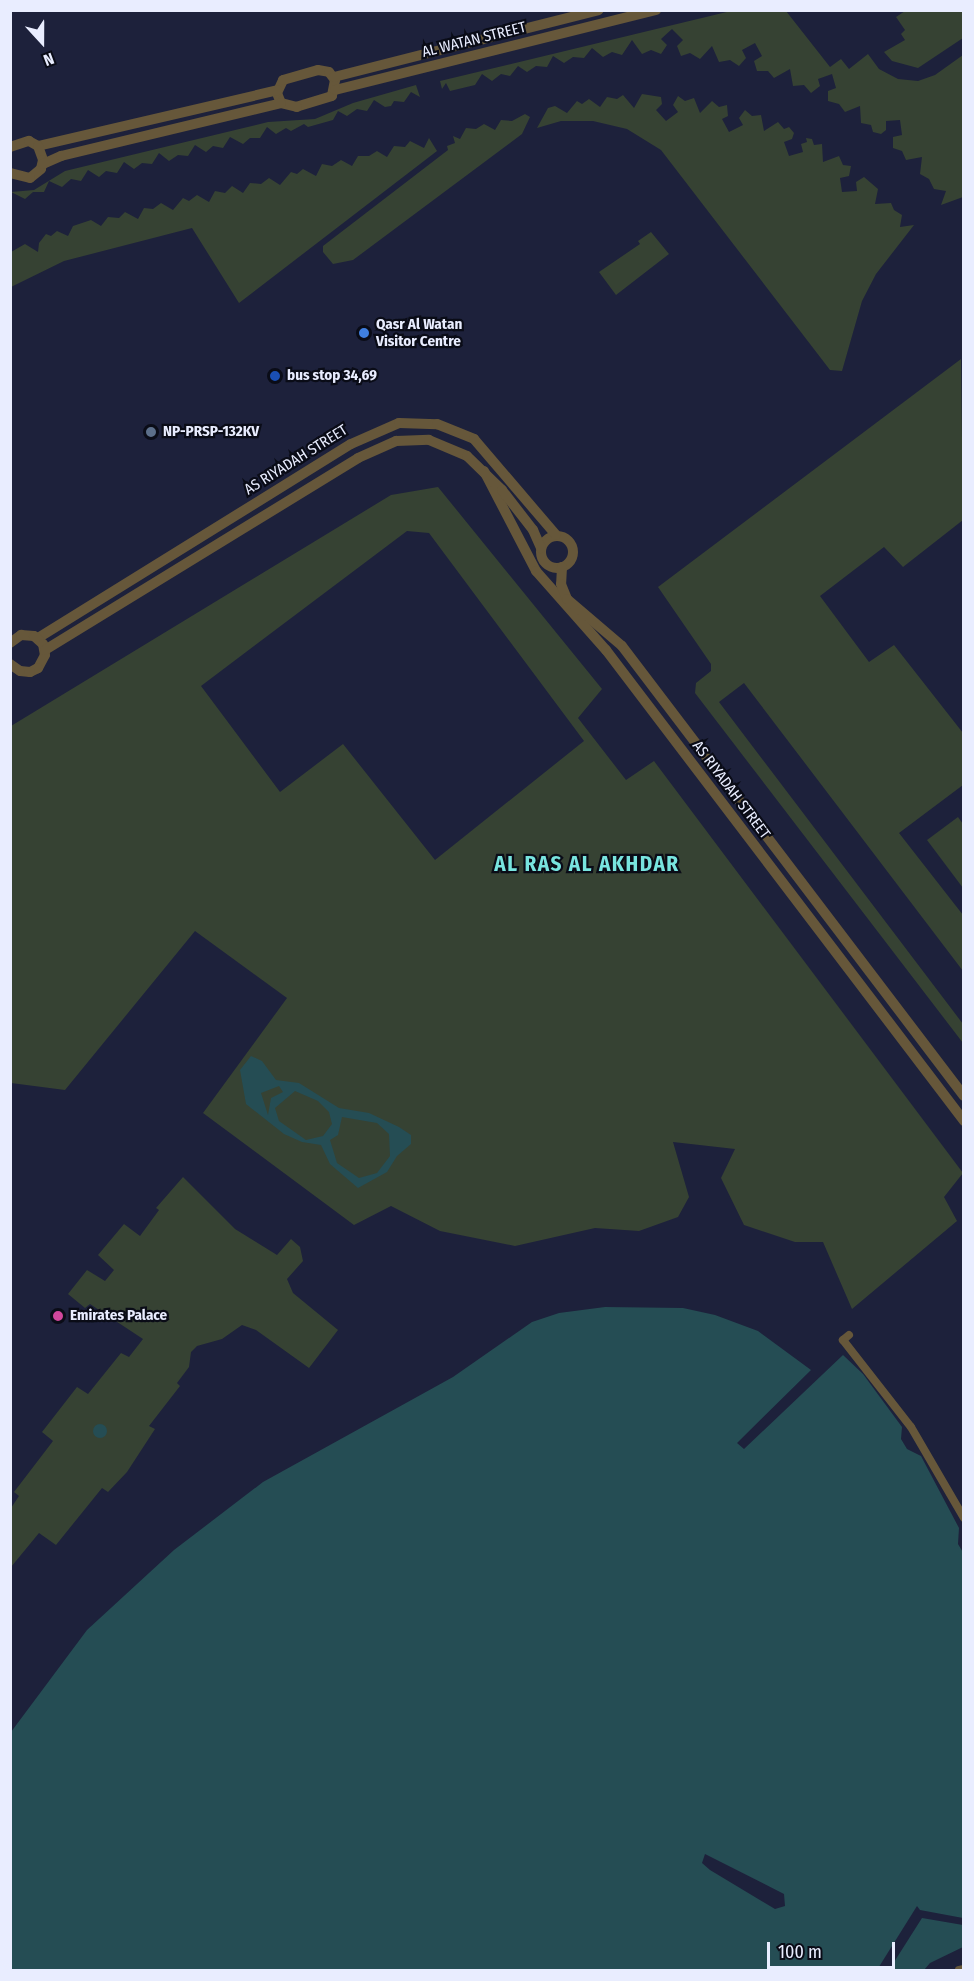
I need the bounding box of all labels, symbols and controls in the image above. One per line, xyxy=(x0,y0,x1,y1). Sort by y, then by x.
north arrow xyxy=(12,12,72,72)
street label: AL WATAN STREET xyxy=(420,18,528,62)
text: N xyxy=(41,49,57,70)
place label: Qasr Al Watan Visitor Centre xyxy=(376,315,462,350)
marker: Qasr Al Watan Visitor Centre xyxy=(357,326,371,340)
place label: bus stop 34,69 xyxy=(287,367,377,385)
marker: bus stop 34,69 xyxy=(268,369,282,383)
street label: AS RIYADAH STREET xyxy=(241,421,351,499)
place label: NP-PRSP-132KV xyxy=(163,423,259,441)
marker: NP-PRSP-132KV xyxy=(144,425,158,439)
street label: AS RIYADAH STREET xyxy=(688,738,774,842)
district label: AL RAS AL AKHDAR xyxy=(494,851,680,877)
place label: Emirates Palace xyxy=(70,1307,167,1325)
marker: Emirates Palace xyxy=(51,1309,65,1323)
scale bar xyxy=(770,1930,898,1968)
text: 100 m xyxy=(778,1941,822,1963)

